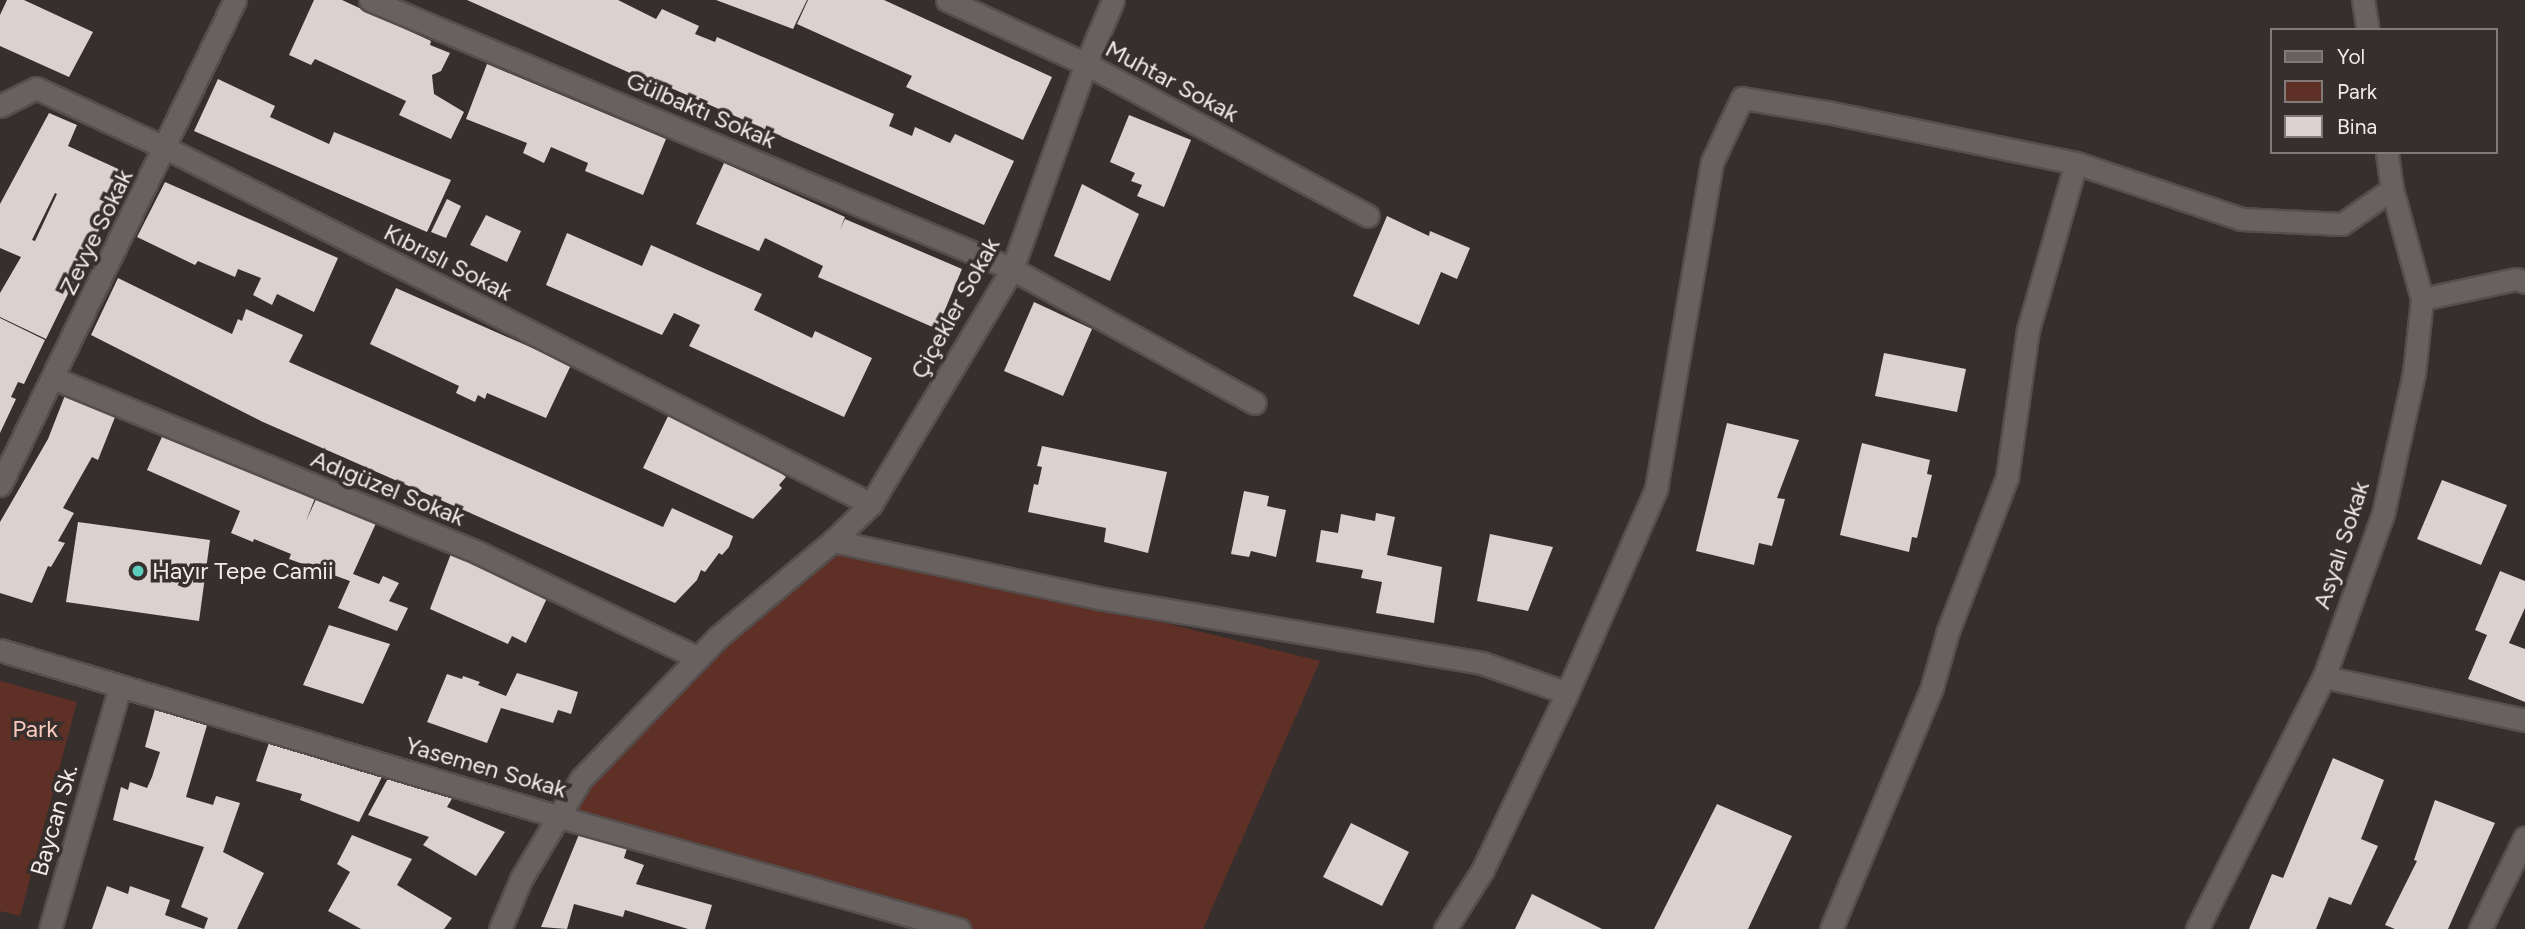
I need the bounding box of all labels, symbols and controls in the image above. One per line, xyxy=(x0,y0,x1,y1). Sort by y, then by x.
legend xyxy=(2270,28,2497,154)
street label: Muhtar Sokak xyxy=(1101,34,1243,128)
text: Yol xyxy=(2337,44,2365,69)
street label: Gülbaktı Sokak xyxy=(622,66,780,154)
text: Park xyxy=(2337,79,2377,104)
text: Bina xyxy=(2337,114,2377,139)
street label: Zevye Sokak xyxy=(53,165,139,299)
street label: Kıbrıslı Sokak xyxy=(379,217,517,307)
street label: Çiçekler Sokak xyxy=(904,232,1006,384)
street label: Adıgüzel Sokak xyxy=(307,444,469,532)
street label: Asyalı Sokak xyxy=(2307,477,2375,613)
place label: Hayır Tepe Camii xyxy=(152,557,334,585)
marker: Hayır Tepe Camii xyxy=(130,563,146,579)
park label: Park xyxy=(12,715,58,743)
street label: Yasemen Sokak xyxy=(402,730,570,804)
street label: Baycan Sk. xyxy=(24,761,84,879)

